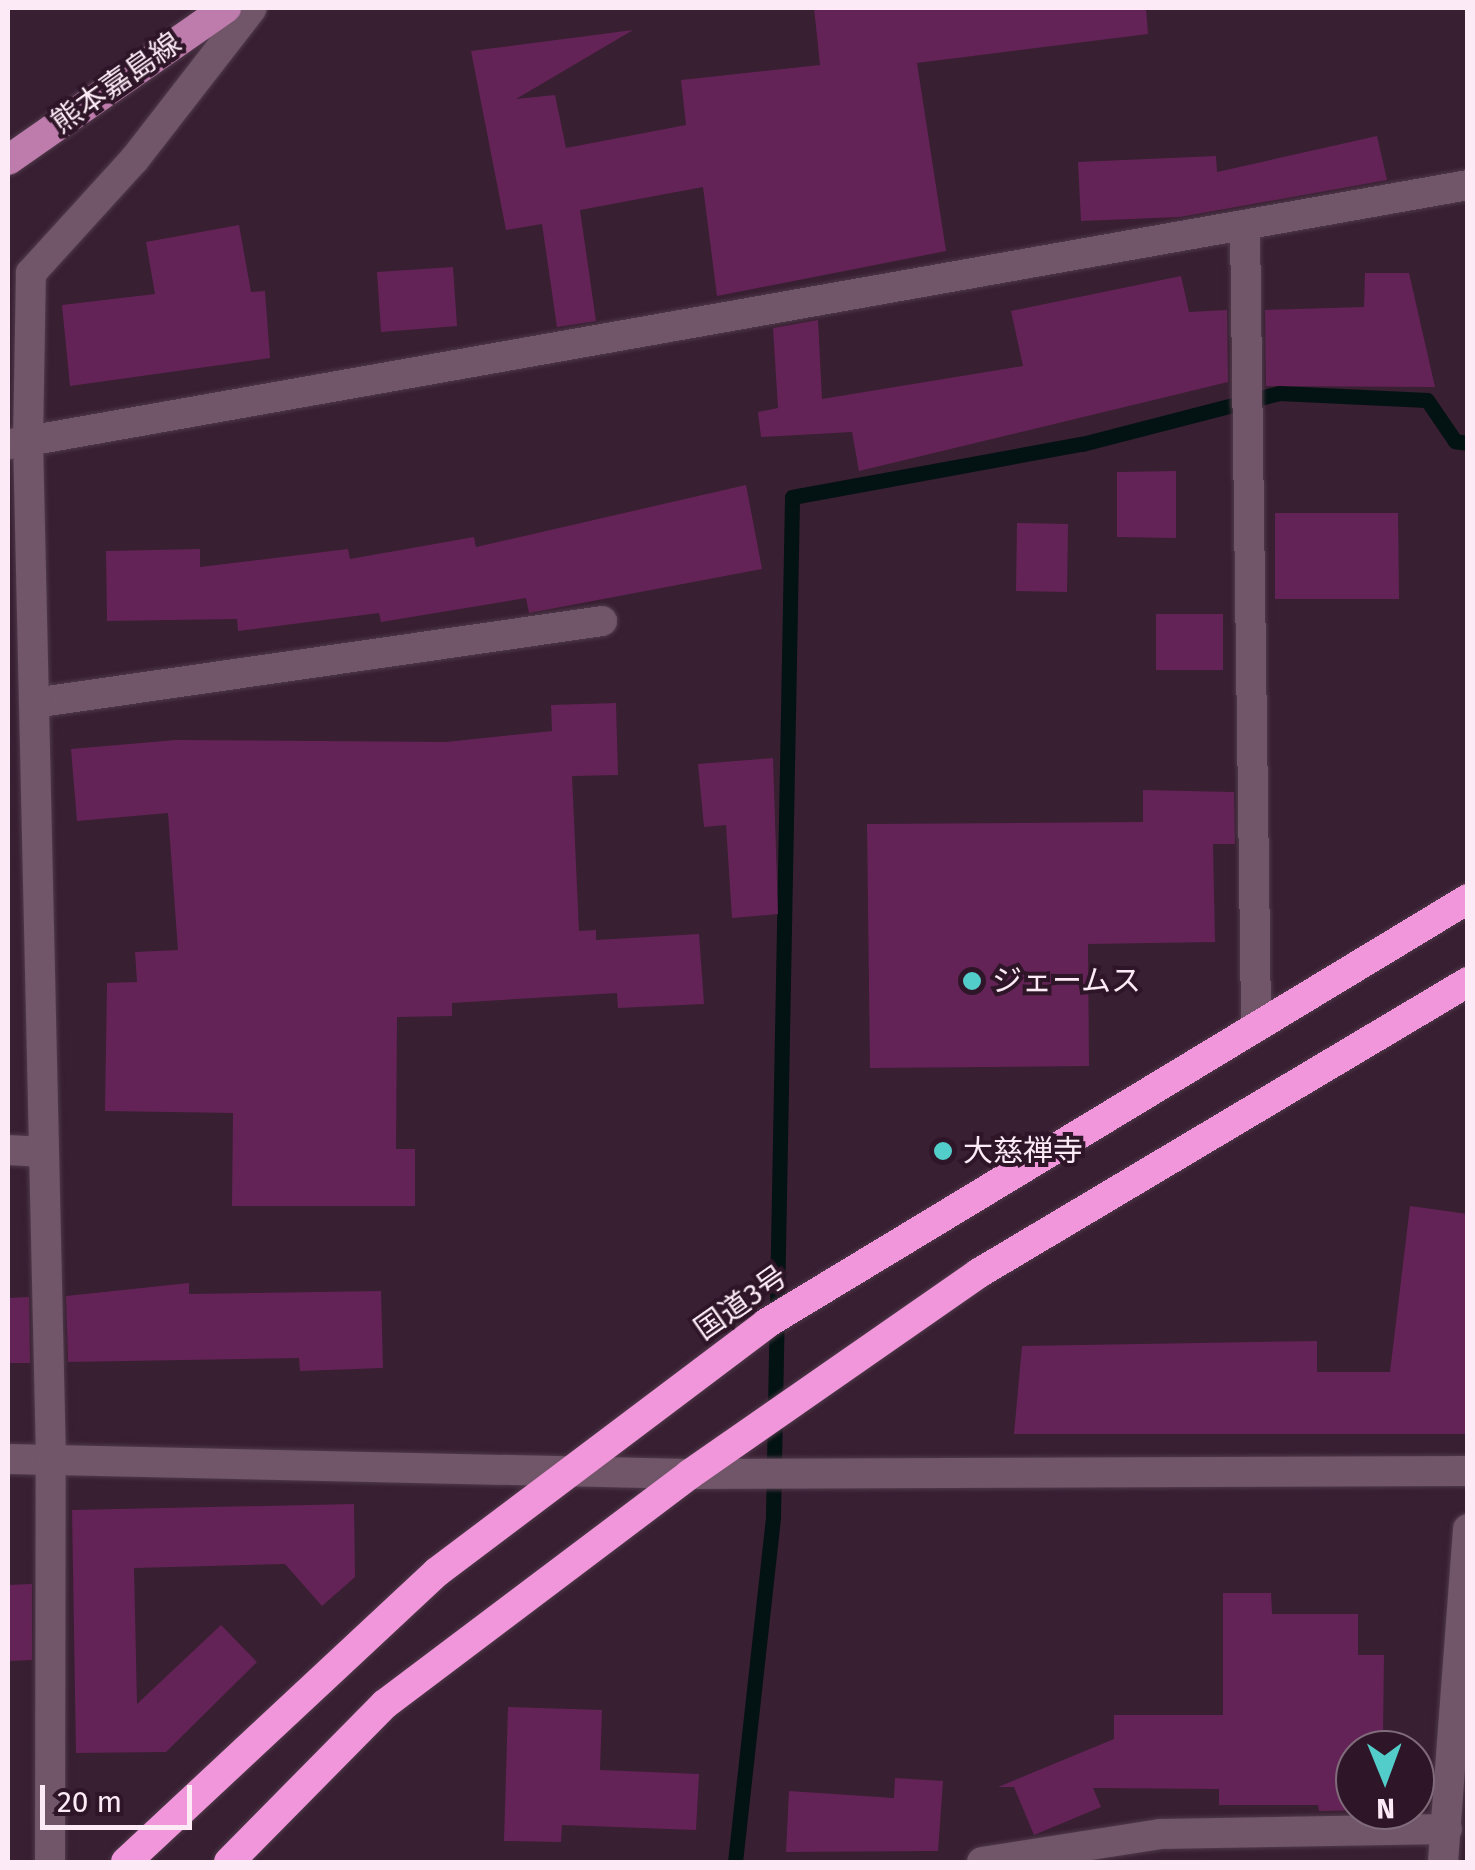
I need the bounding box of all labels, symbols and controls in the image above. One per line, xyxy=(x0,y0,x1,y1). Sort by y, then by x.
street label: 熊本嘉島線 xyxy=(44,25,188,141)
place label: ジェームス xyxy=(992,963,1142,999)
marker: ジェームス xyxy=(961,970,983,992)
place label: 大慈禅寺 xyxy=(963,1133,1083,1169)
marker: 大慈禅寺 xyxy=(932,1140,954,1162)
street label: 国道3号 xyxy=(688,1258,794,1348)
north arrow xyxy=(1335,1730,1435,1830)
scale bar xyxy=(45,1765,198,1827)
text: 20 m xyxy=(57,1784,122,1820)
text: N xyxy=(1376,1792,1395,1825)

